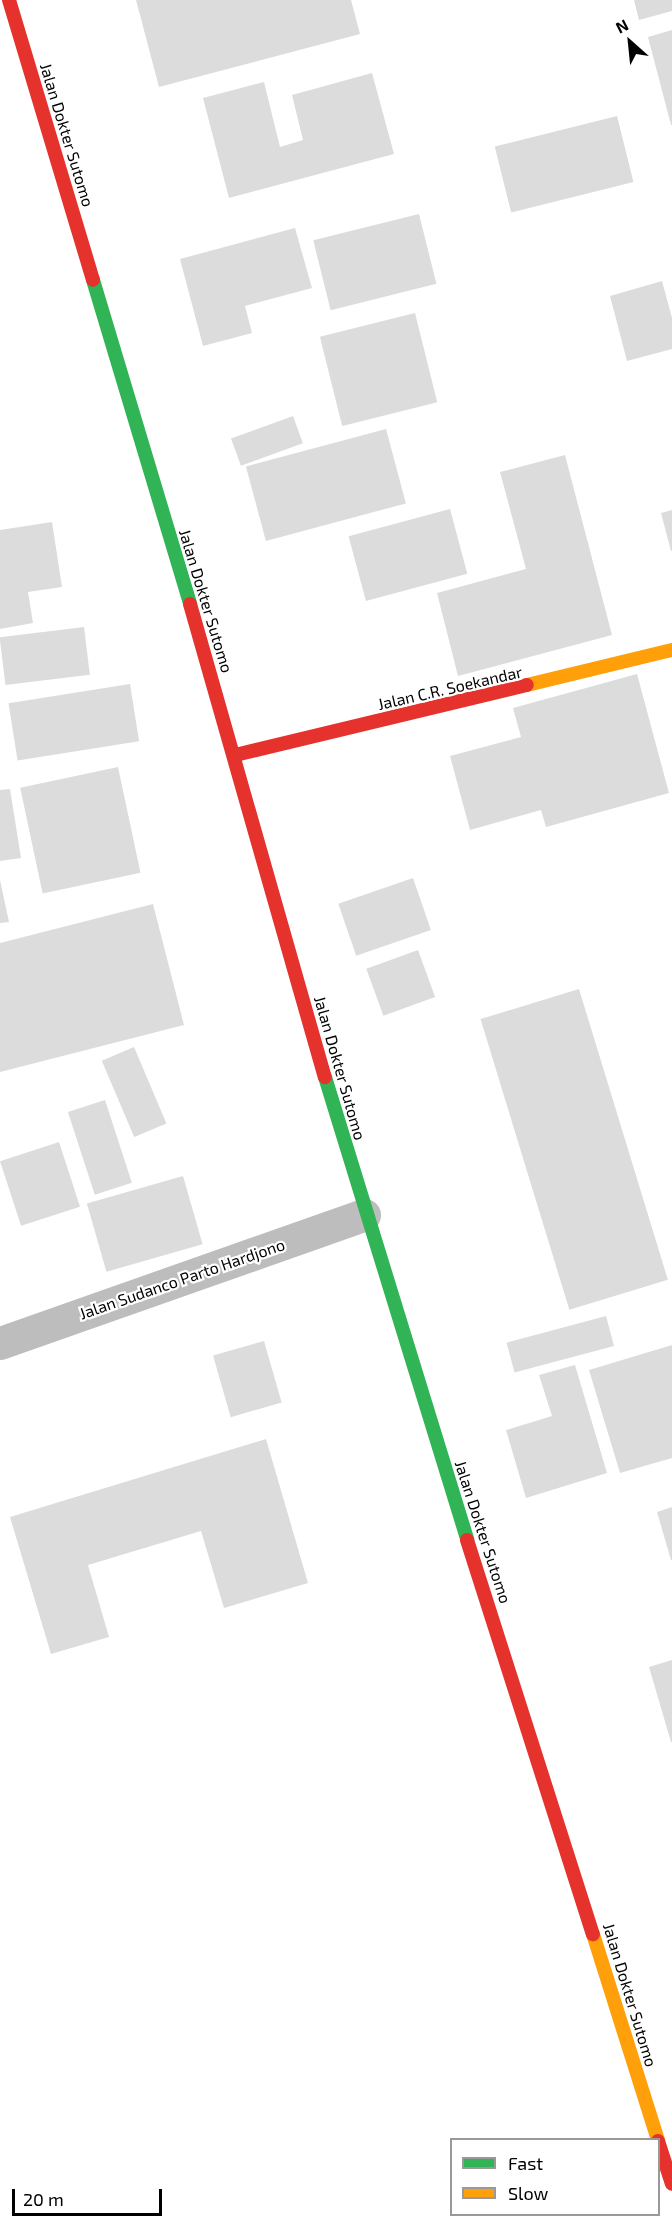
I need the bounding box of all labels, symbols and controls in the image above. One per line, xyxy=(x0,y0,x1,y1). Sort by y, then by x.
north arrow xyxy=(600,12,660,72)
text: N xyxy=(612,14,631,37)
street label: Jalan Dokter Sutomo xyxy=(36,61,98,209)
street label: Jalan Dokter Sutomo xyxy=(175,527,237,675)
street label: Jalan C.R. Soekandar xyxy=(376,662,524,714)
street label: Jalan Dokter Sutomo xyxy=(310,993,370,1143)
street label: Jalan Sudanco Parto Hardjono xyxy=(77,1235,287,1323)
street label: Jalan Dokter Sutomo xyxy=(451,1458,515,1606)
street label: Jalan Dokter Sutomo xyxy=(599,1921,661,2069)
legend xyxy=(450,2138,660,2216)
text: Fast xyxy=(508,2152,543,2174)
scale bar xyxy=(15,2177,165,2215)
text: Slow xyxy=(508,2182,548,2204)
text: 20 m xyxy=(23,2188,64,2210)

